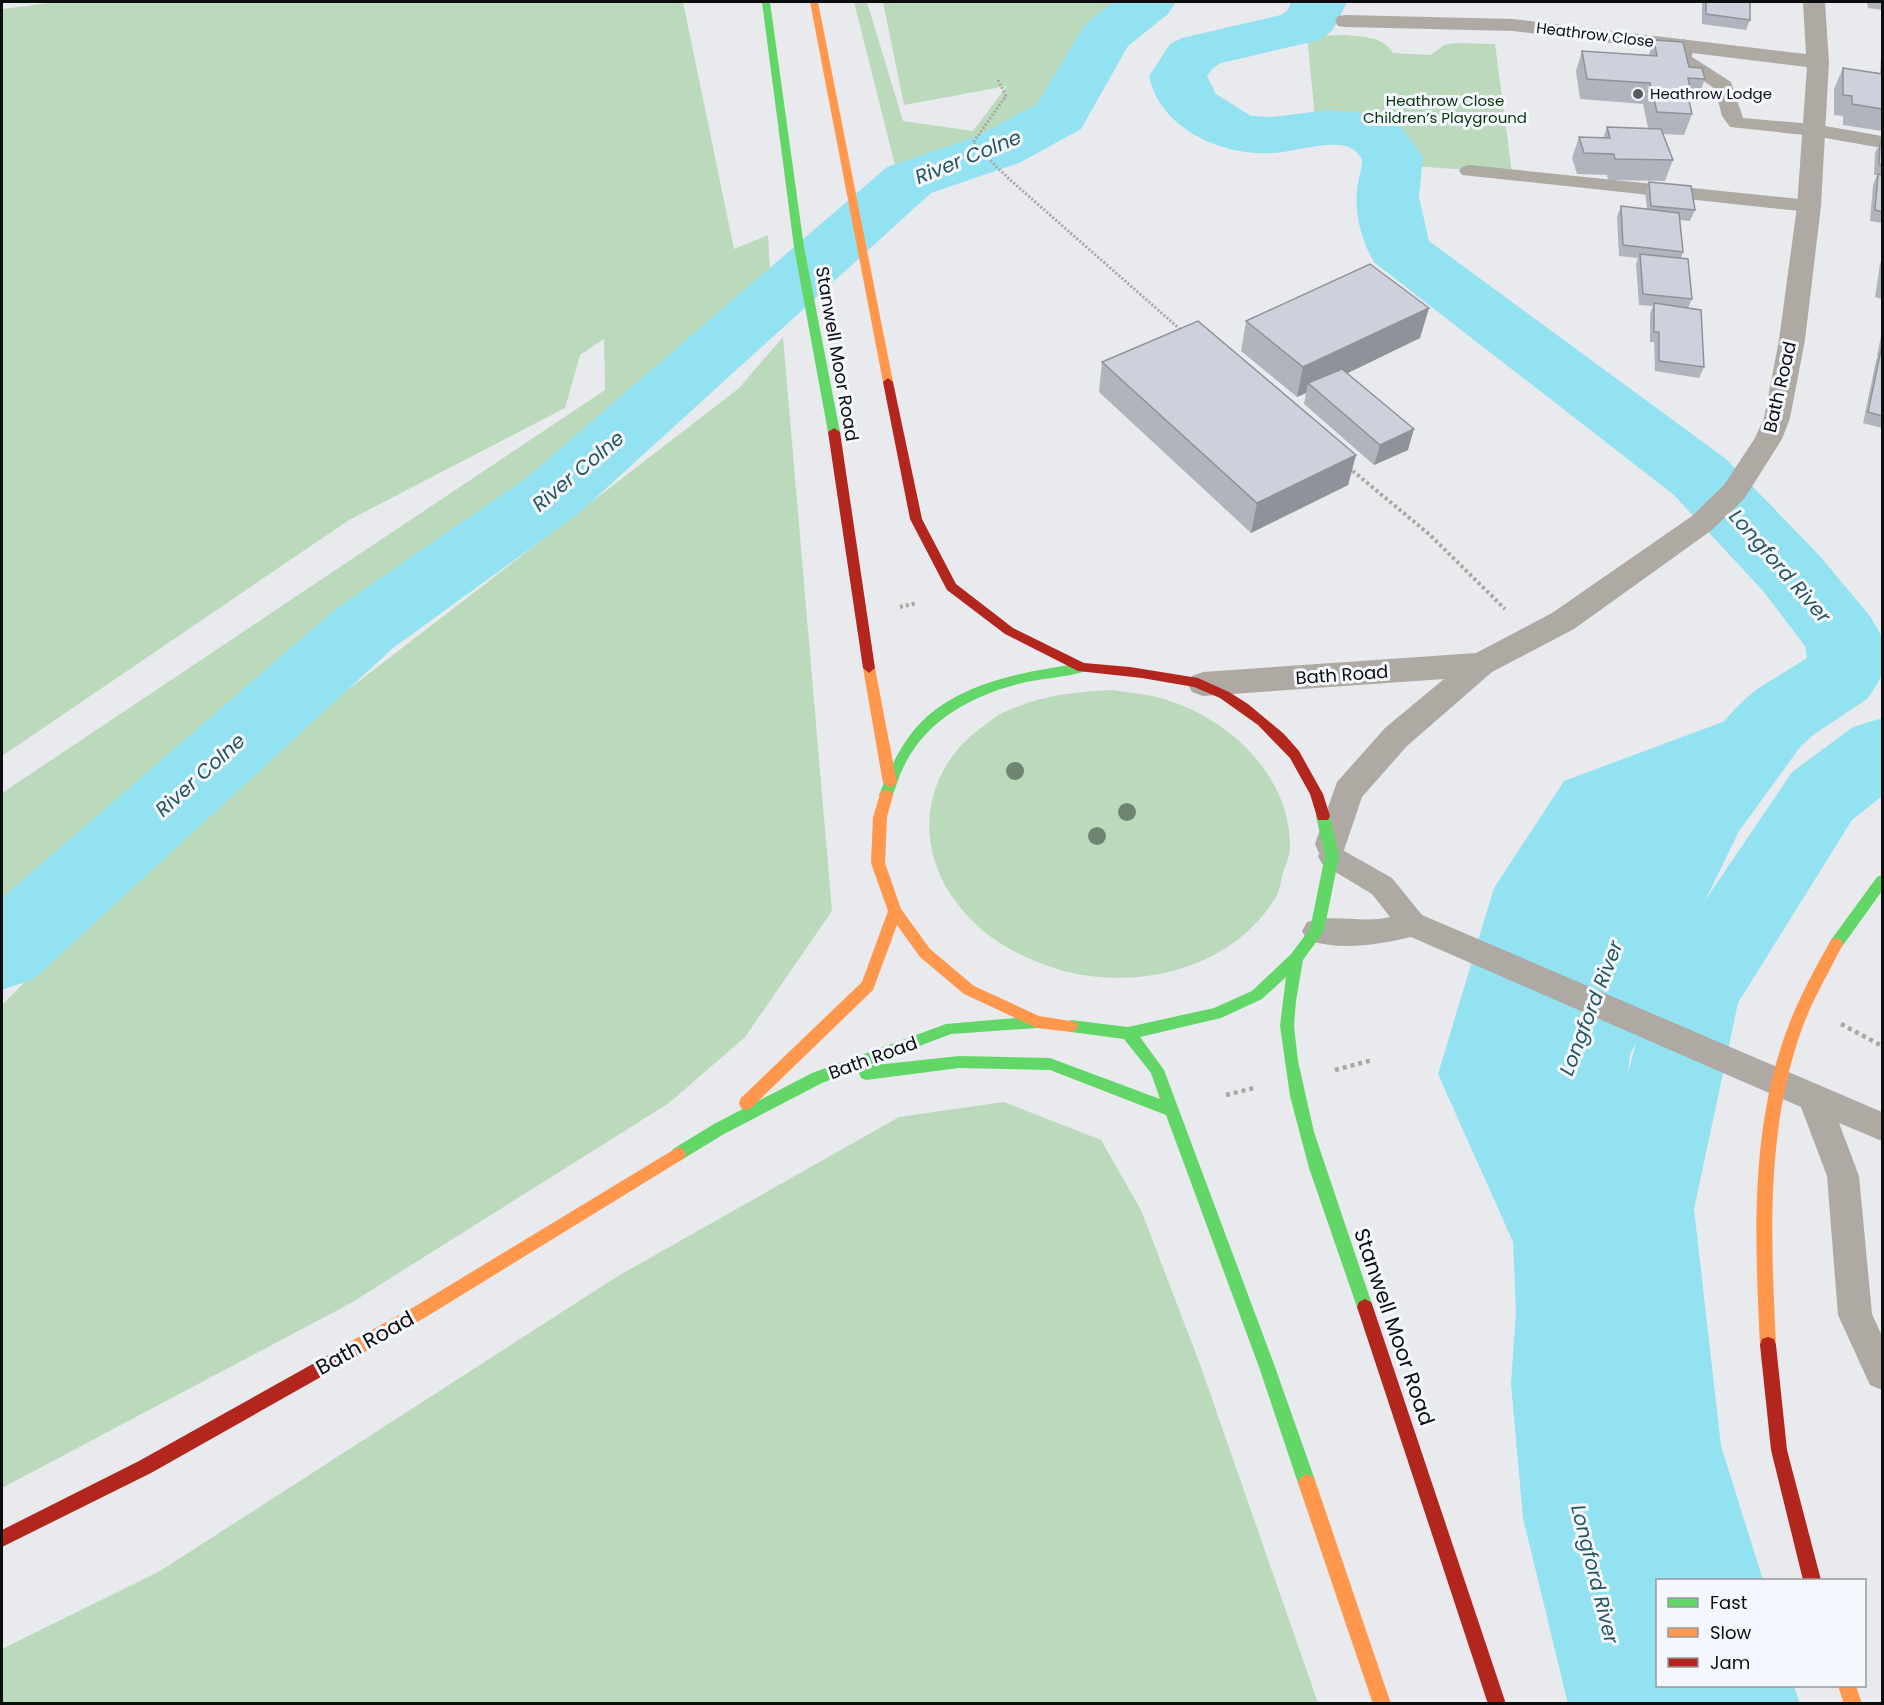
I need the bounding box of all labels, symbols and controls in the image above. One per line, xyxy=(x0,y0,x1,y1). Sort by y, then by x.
street label: Heathrow Close xyxy=(1535,17,1655,52)
place label: Heathrow Lodge xyxy=(1650,83,1772,104)
marker: Heathrow Lodge xyxy=(1631,87,1645,101)
park label: Heathrow Close Children’s Playground xyxy=(1363,90,1527,128)
water label: River Colne xyxy=(911,123,1025,191)
street label: Stanwell Moor Road xyxy=(810,264,865,443)
street label: Bath Road xyxy=(1757,339,1802,435)
water label: River Colne xyxy=(526,424,630,518)
water label: Longford River xyxy=(1723,503,1838,629)
street label: Bath Road xyxy=(1295,659,1389,690)
water label: River Colne xyxy=(149,727,251,823)
water label: Longford River xyxy=(1552,936,1630,1079)
street label: Bath Road xyxy=(825,1030,921,1085)
street label: Stanwell Moor Road xyxy=(1347,1224,1442,1429)
street label: Bath Road xyxy=(310,1304,419,1382)
water label: Longford River xyxy=(1564,1502,1626,1647)
legend xyxy=(1656,1579,1866,1687)
text: Fast xyxy=(1710,1590,1747,1615)
text: Slow xyxy=(1710,1620,1752,1645)
text: Jam xyxy=(1710,1650,1750,1675)

